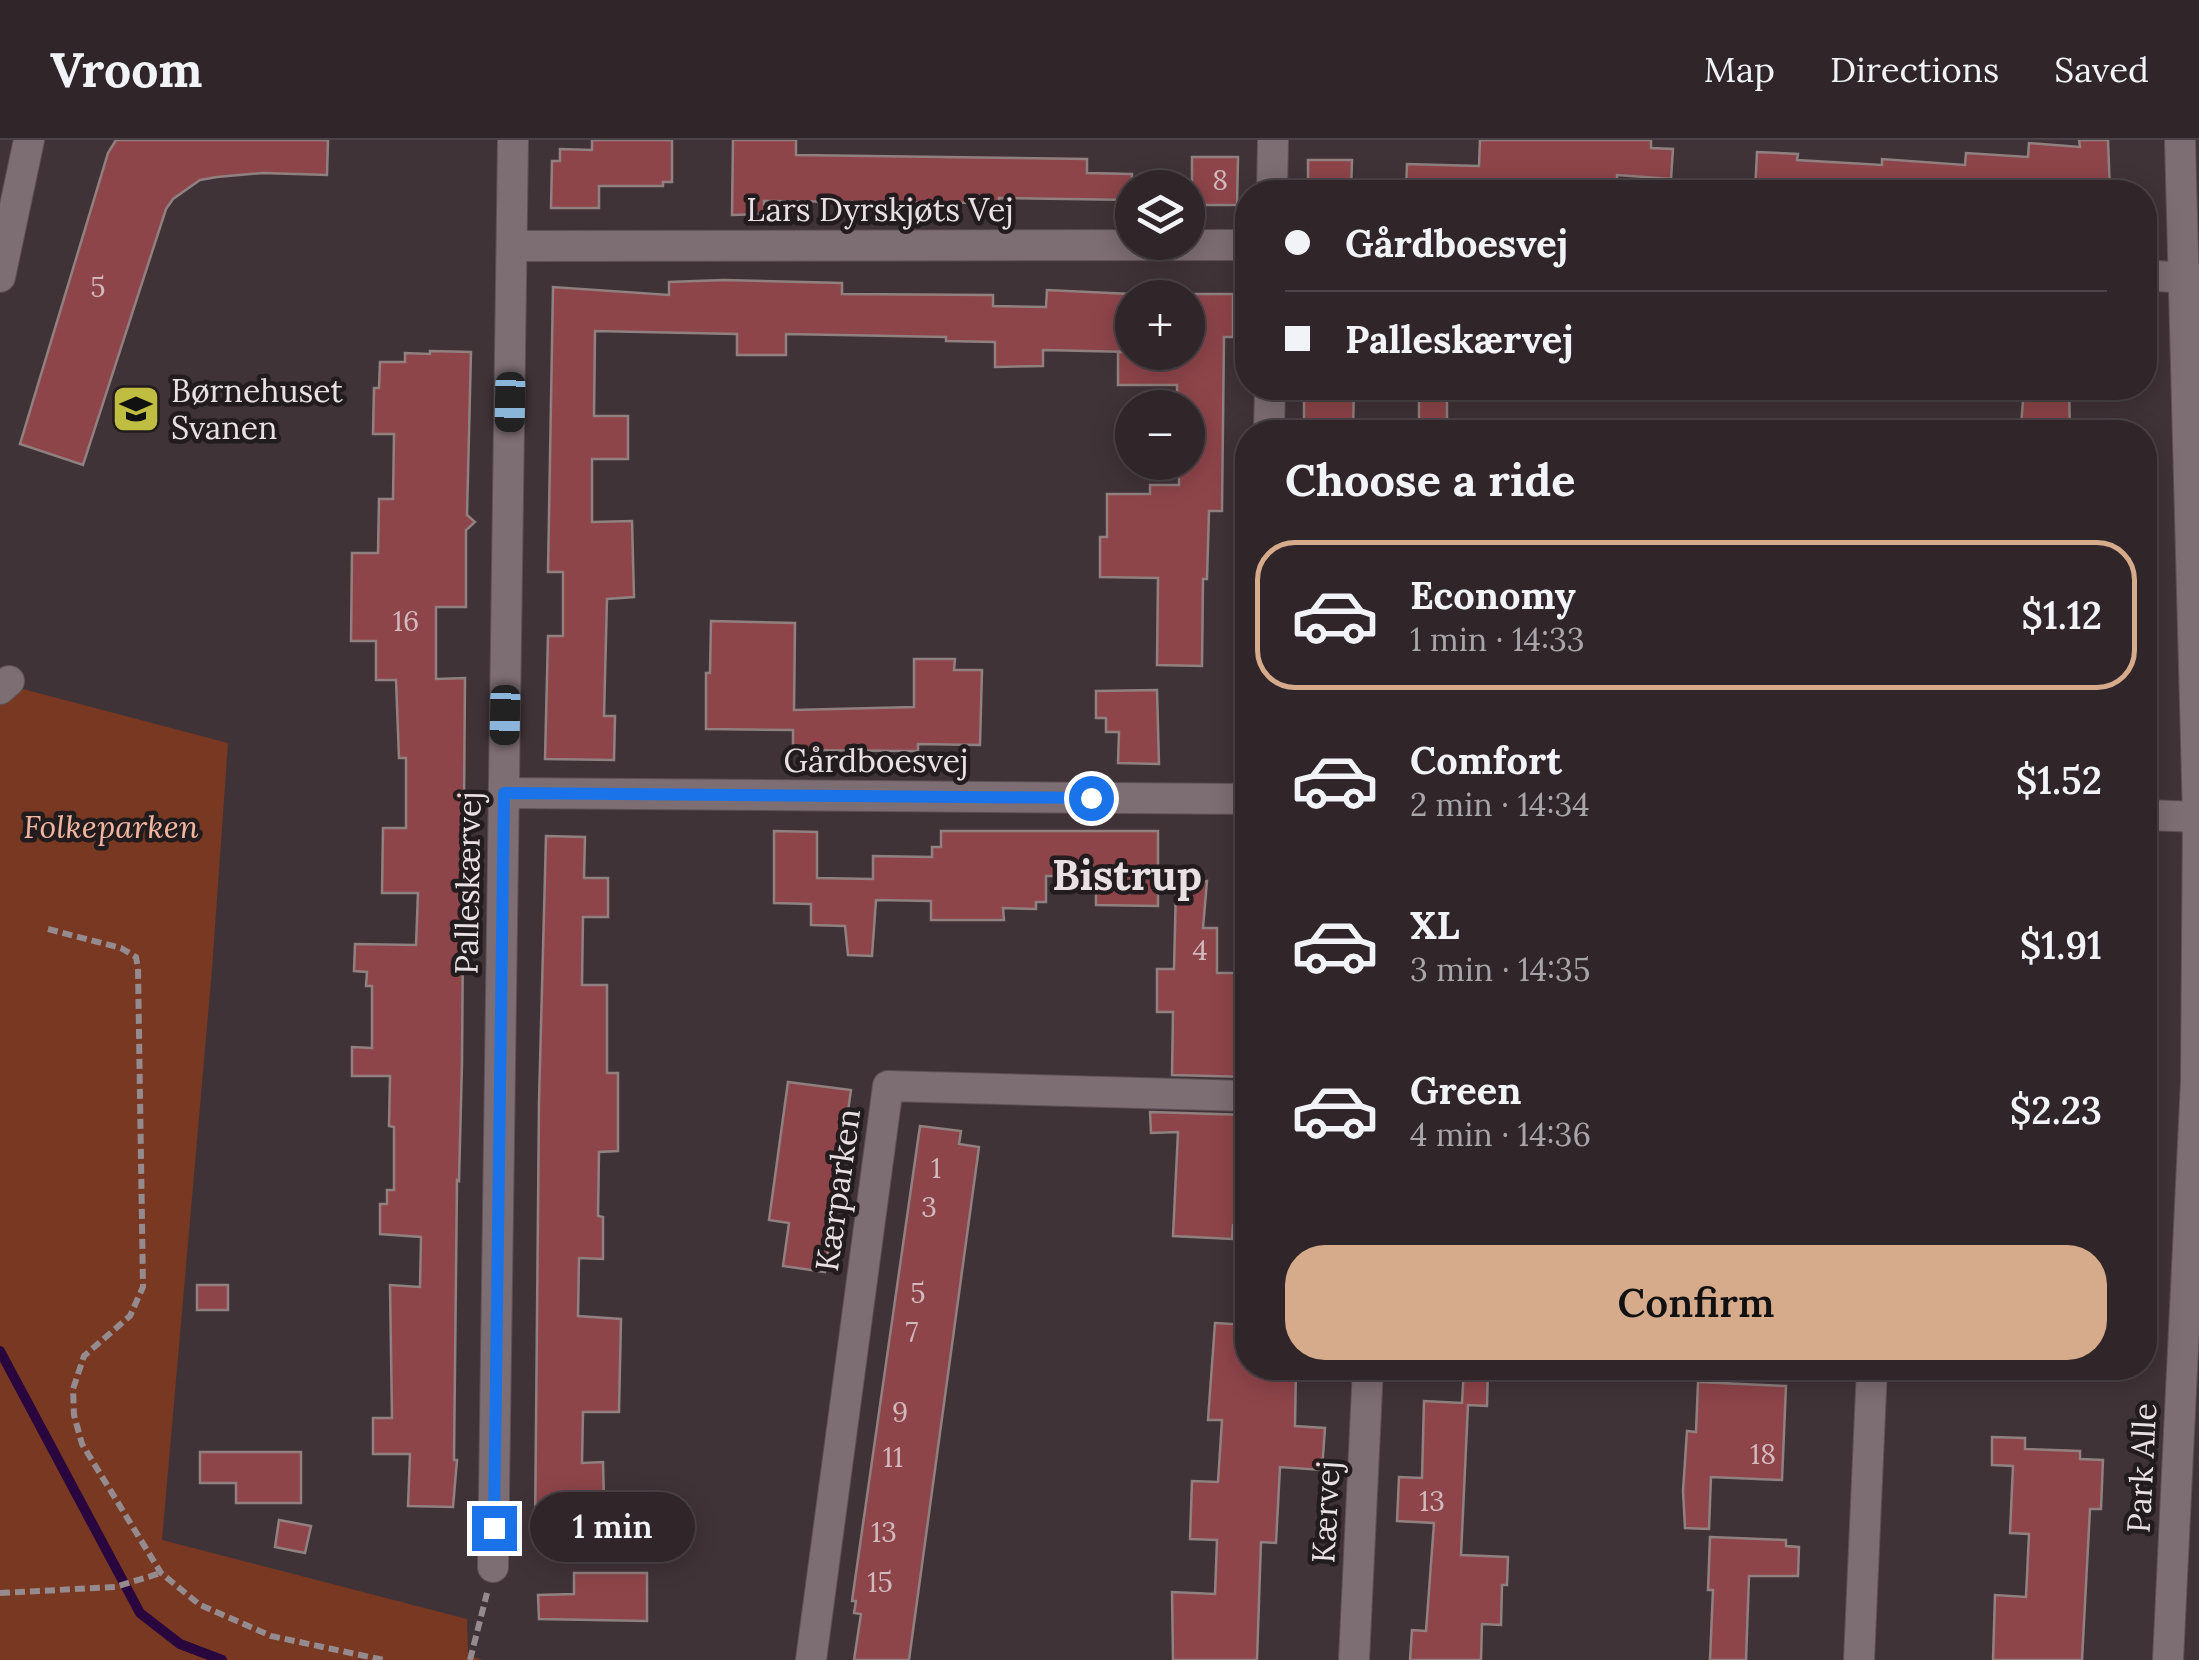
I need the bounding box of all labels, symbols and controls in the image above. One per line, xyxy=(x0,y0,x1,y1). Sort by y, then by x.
text: Vroom xyxy=(50,39,203,100)
text: Map xyxy=(1704,47,1775,92)
text: Directions xyxy=(1830,47,1999,92)
text: Saved xyxy=(2054,47,2149,92)
house number: 8 xyxy=(1212,162,1228,198)
map controls xyxy=(1115,170,1205,480)
button: layers xyxy=(1115,170,1205,260)
street label: Lars Dyrskjøts Vej xyxy=(746,189,1014,230)
text: Gårdboesvej xyxy=(1345,219,1568,267)
house number: 5 xyxy=(90,269,106,305)
button: + xyxy=(1115,280,1205,370)
text: Palleskærvej xyxy=(1345,315,1574,363)
place label: Børnehuset Svanen xyxy=(171,370,343,448)
car xyxy=(494,372,526,432)
school or university icon: Børnehuset Svanen xyxy=(110,383,162,435)
button: − xyxy=(1115,390,1205,480)
text: Choose a ride xyxy=(1285,451,1575,508)
icon: car xyxy=(1290,570,1380,660)
text: Economy xyxy=(1410,571,1576,619)
text: $1.12 xyxy=(2021,591,2102,639)
house number: 16 xyxy=(393,603,419,639)
text: 1 min · 14:33 xyxy=(1410,619,1585,660)
car xyxy=(489,685,521,745)
icon: car xyxy=(1290,735,1380,825)
text: Comfort xyxy=(1410,736,1562,784)
street label: Gårdboesvej xyxy=(784,740,968,781)
text: $1.52 xyxy=(2016,756,2102,804)
route start xyxy=(1069,776,1114,821)
text: 2 min · 14:34 xyxy=(1410,784,1590,825)
street label: Palleskærvej xyxy=(445,791,490,975)
park label: Folkeparken xyxy=(23,806,199,847)
district label: Bistrup xyxy=(1052,848,1202,902)
icon: car xyxy=(1290,900,1380,990)
text: XL xyxy=(1410,901,1460,949)
text: $1.91 xyxy=(2020,921,2102,969)
house number: 4 xyxy=(1192,932,1208,968)
text: 3 min · 14:35 xyxy=(1410,949,1590,990)
icon: car xyxy=(1290,1065,1380,1155)
text: Green xyxy=(1410,1066,1522,1114)
text: $2.23 xyxy=(2010,1086,2102,1134)
street label: Kærparken xyxy=(806,1106,869,1274)
text: 4 min · 14:36 xyxy=(1410,1114,1591,1155)
house number: 1 xyxy=(931,1150,941,1186)
house number: 3 xyxy=(921,1189,937,1225)
button: Confirm xyxy=(1285,1245,2107,1360)
house number: 5 xyxy=(910,1275,926,1311)
house number: 7 xyxy=(906,1314,919,1350)
house number: 9 xyxy=(892,1394,908,1430)
street label: Park Alle xyxy=(2118,1402,2165,1534)
house number: 18 xyxy=(1750,1436,1776,1472)
house number: 11 xyxy=(883,1439,903,1475)
street label: Kærvej xyxy=(1302,1460,1349,1564)
house number: 13 xyxy=(1419,1483,1445,1519)
callout: 1 min xyxy=(529,1493,694,1563)
route end xyxy=(472,1506,517,1551)
text: 1 min xyxy=(572,1506,653,1547)
house number: 13 xyxy=(871,1514,897,1550)
house number: 15 xyxy=(867,1564,893,1600)

